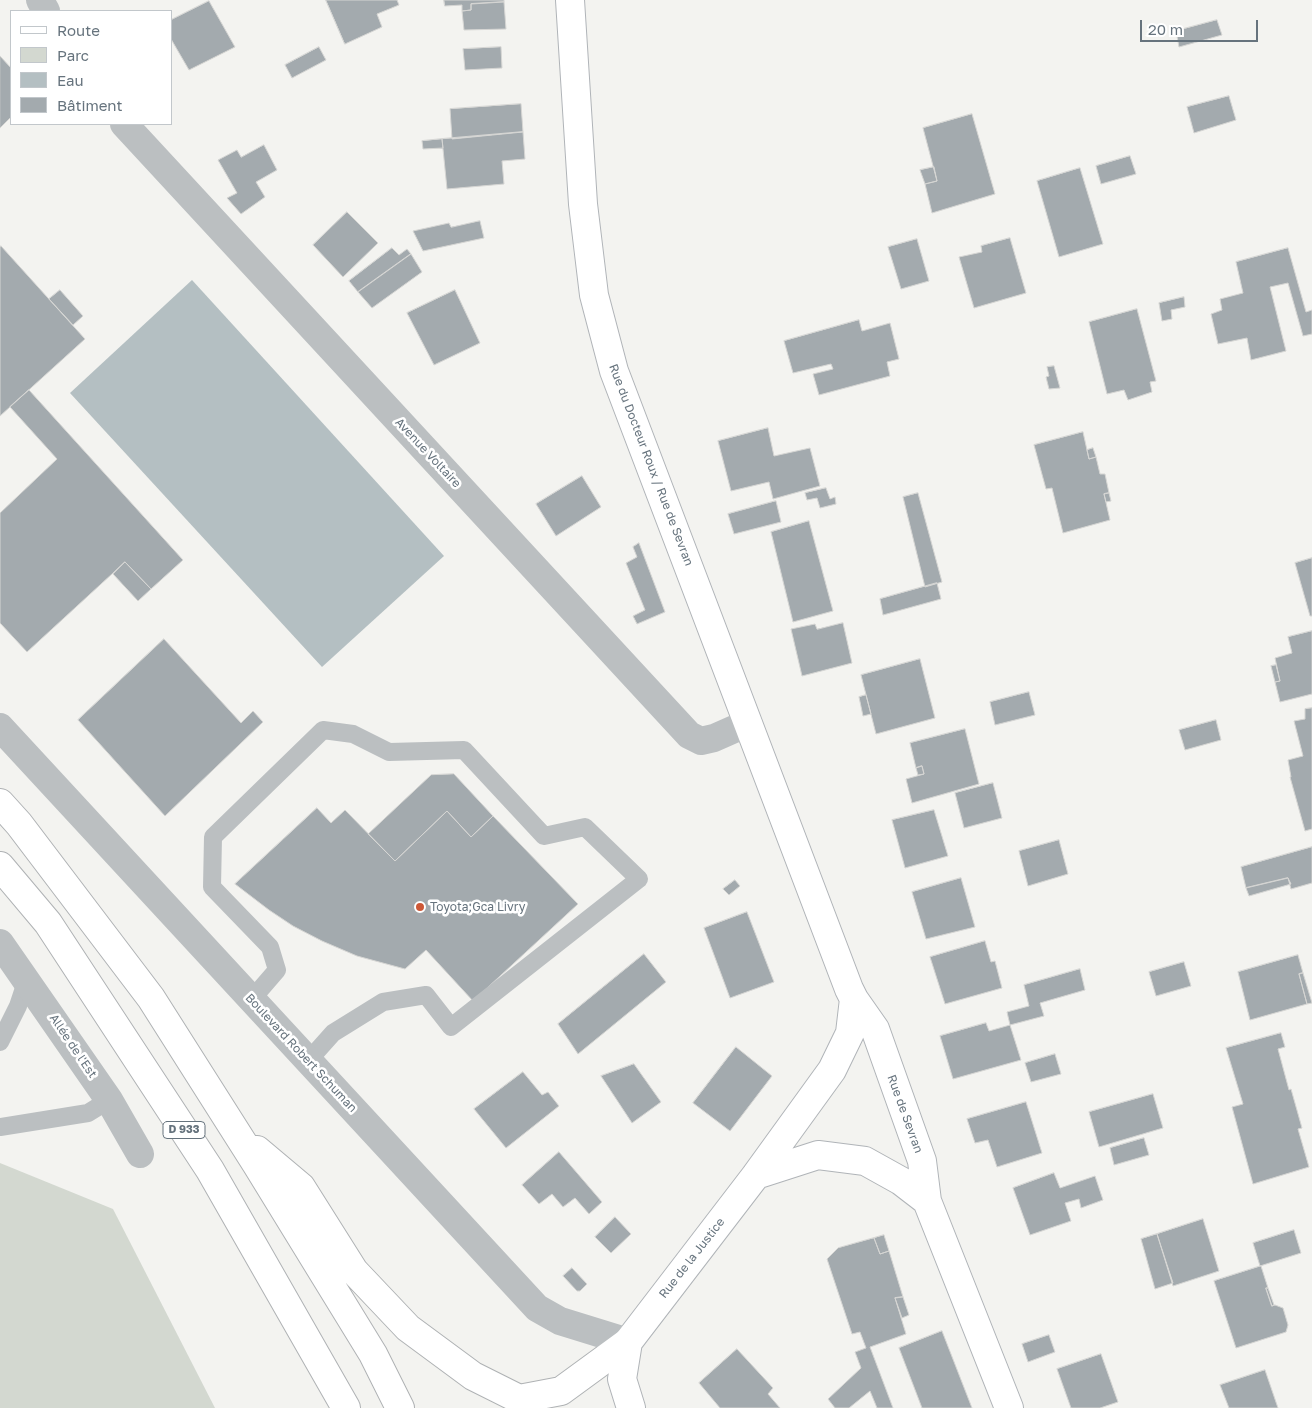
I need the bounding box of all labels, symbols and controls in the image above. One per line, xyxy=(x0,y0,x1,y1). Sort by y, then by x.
legend xyxy=(10,10,172,125)
scale bar xyxy=(1142,10,1260,42)
text: 20 m xyxy=(1148,20,1183,38)
text: Route xyxy=(57,21,100,39)
text: Parc xyxy=(57,46,89,64)
text: Eau xyxy=(57,71,84,89)
text: Bâtiment xyxy=(57,96,122,114)
street label: Rue du Docteur Roux / Rue de Sevran xyxy=(606,362,696,568)
street label: Avenue Voltaire xyxy=(392,415,464,491)
place label: Toyota;Gca Livry xyxy=(430,900,525,914)
marker: Toyota;Gca Livry xyxy=(414,901,426,913)
street label: Boulevard Robert Schuman xyxy=(242,991,360,1115)
street label: Allée de l'Est xyxy=(46,1011,100,1081)
street label: Rue de Sevran xyxy=(884,1073,926,1155)
road number: D 933 xyxy=(163,1122,205,1138)
street label: Rue de la Justice xyxy=(656,1215,728,1301)

